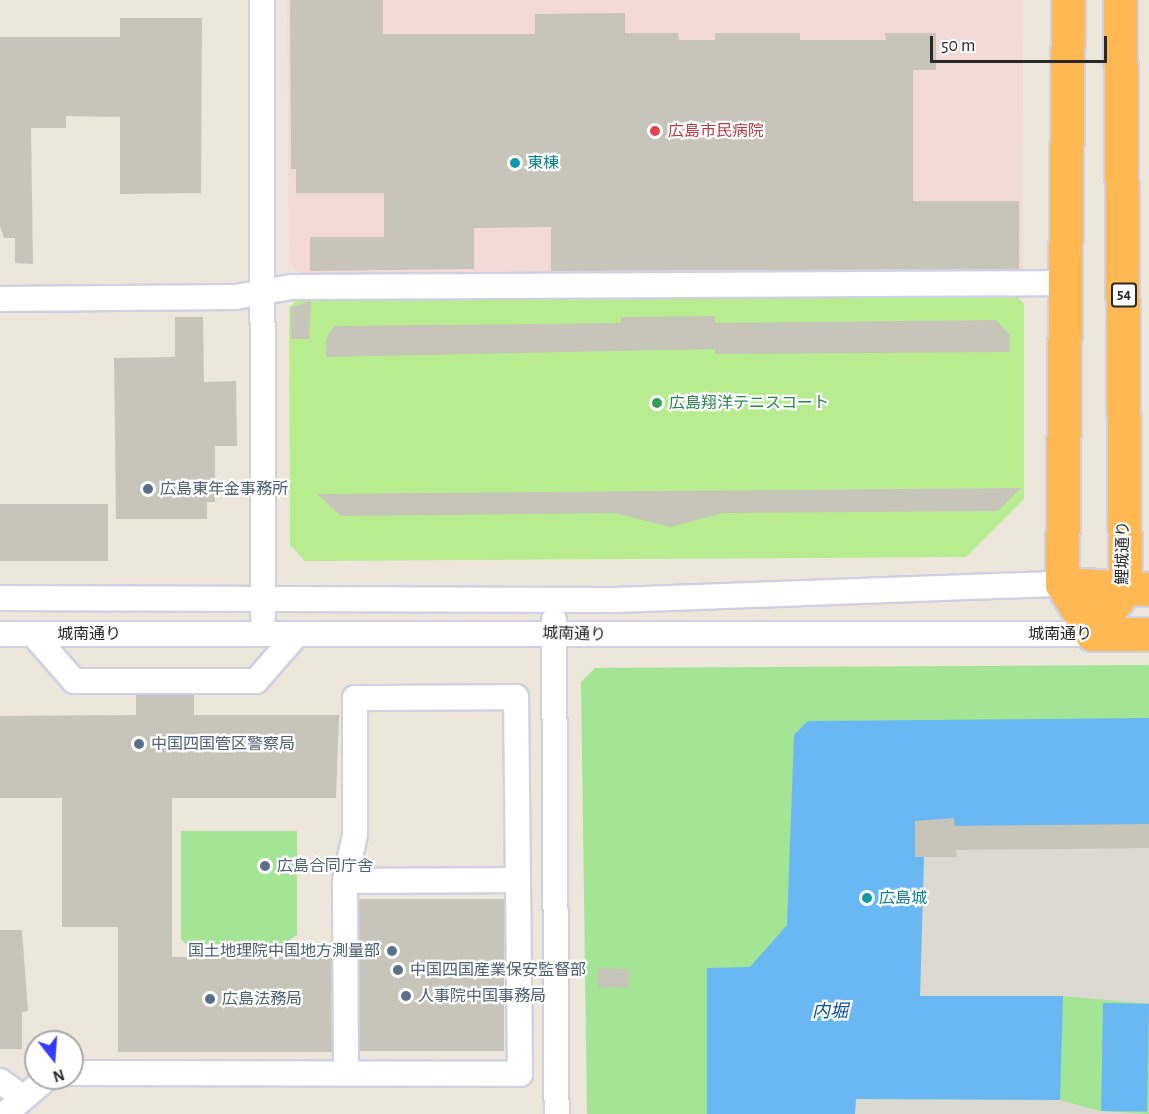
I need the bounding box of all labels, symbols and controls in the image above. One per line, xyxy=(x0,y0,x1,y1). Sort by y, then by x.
scale bar xyxy=(933,24,1110,62)
text: 50 m xyxy=(941,37,975,55)
place label: 広島市民病院 xyxy=(668,121,764,141)
marker: 広島市民病院 xyxy=(646,122,664,140)
place label: 東棟 xyxy=(527,153,559,173)
marker: 東棟 xyxy=(508,156,522,170)
road number: 54 xyxy=(1110,283,1138,307)
place label: 広島翔洋テニスコート xyxy=(669,393,829,413)
marker: 広島翔洋テニスコート xyxy=(650,396,664,410)
place label: 広島東年金事務所 xyxy=(160,479,288,499)
marker: 広島東年金事務所 xyxy=(141,482,155,496)
street label: 鯉城通り xyxy=(1113,521,1133,585)
street label: 城南通り xyxy=(542,623,606,645)
street label: 城南通り xyxy=(57,624,121,644)
street label: 城南通り xyxy=(1028,624,1092,644)
place label: 中国四国管区警察局 xyxy=(151,734,295,754)
marker: 中国四国管区警察局 xyxy=(132,737,146,751)
place label: 広島合同庁舎 xyxy=(277,856,373,876)
marker: 広島合同庁舎 xyxy=(258,859,272,873)
place label: 広島城 xyxy=(879,888,927,908)
marker: 広島城 xyxy=(860,891,874,905)
place label: 国土地理院中国地方測量部 xyxy=(188,941,380,961)
marker: 国土地理院中国地方測量部 xyxy=(385,944,399,958)
place label: 中国四国産業保安監督部 xyxy=(410,960,586,980)
marker: 中国四国産業保安監督部 xyxy=(391,963,405,977)
place label: 人事院中国事務局 xyxy=(418,986,546,1006)
place label: 広島法務局 xyxy=(222,989,302,1009)
marker: 人事院中国事務局 xyxy=(399,989,413,1003)
marker: 広島法務局 xyxy=(203,992,217,1006)
water label: 内堀 xyxy=(812,1001,848,1023)
north arrow xyxy=(24,1030,84,1090)
text: N xyxy=(51,1066,66,1085)

